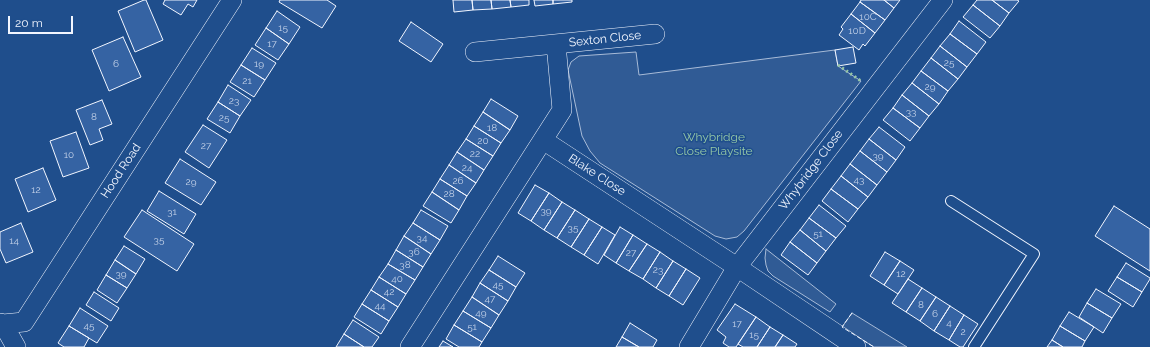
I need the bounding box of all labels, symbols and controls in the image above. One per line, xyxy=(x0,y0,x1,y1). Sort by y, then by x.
scale bar xyxy=(10,8,75,34)
house number: 10C xyxy=(859,11,877,23)
text: 20 m xyxy=(15,16,43,30)
house number: 15 xyxy=(278,22,288,34)
house number: 10D xyxy=(848,25,866,37)
street label: Sexton Close xyxy=(568,28,642,50)
house number: 17 xyxy=(267,38,277,50)
house number: 25 xyxy=(944,57,954,69)
house number: 6 xyxy=(113,58,119,70)
house number: 19 xyxy=(254,58,264,70)
house number: 21 xyxy=(242,75,252,87)
house number: 29 xyxy=(924,81,936,93)
house number: 23 xyxy=(229,95,239,107)
house number: 33 xyxy=(906,106,916,118)
house number: 8 xyxy=(91,111,97,123)
house number: 25 xyxy=(219,112,229,124)
house number: 18 xyxy=(487,122,497,134)
street label: Whybridge Close xyxy=(776,127,846,213)
park label: Whybridge Close Playsite xyxy=(675,130,753,158)
house number: 20 xyxy=(477,135,489,147)
house number: 27 xyxy=(201,140,211,152)
street label: Hood Road xyxy=(98,141,144,201)
house number: 22 xyxy=(470,148,480,160)
house number: 10 xyxy=(64,149,74,161)
house number: 39 xyxy=(872,150,884,162)
street label: Blake Close xyxy=(566,151,628,199)
house number: 24 xyxy=(462,162,472,174)
house number: 43 xyxy=(854,174,864,186)
house number: 26 xyxy=(452,175,464,187)
house number: 29 xyxy=(185,176,197,188)
house number: 12 xyxy=(31,184,41,196)
house number: 28 xyxy=(443,188,455,200)
house number: 39 xyxy=(540,205,552,217)
house number: 31 xyxy=(167,206,177,218)
house number: 35 xyxy=(568,222,578,234)
house number: 51 xyxy=(813,228,823,240)
house number: 34 xyxy=(417,232,427,244)
house number: 35 xyxy=(154,234,164,246)
house number: 14 xyxy=(9,235,19,247)
house number: 36 xyxy=(408,246,420,258)
house number: 27 xyxy=(626,247,636,259)
house number: 38 xyxy=(399,259,411,271)
house number: 23 xyxy=(653,264,663,276)
house number: 39 xyxy=(115,268,127,280)
house number: 12 xyxy=(896,268,906,280)
house number: 40 xyxy=(391,273,403,285)
house number: 45 xyxy=(493,279,503,291)
house number: 42 xyxy=(384,286,394,298)
house number: 47 xyxy=(485,293,495,305)
house number: 8 xyxy=(918,299,924,311)
house number: 44 xyxy=(375,300,385,312)
house number: 49 xyxy=(475,307,487,319)
house number: 6 xyxy=(932,308,938,320)
house number: 4 xyxy=(946,317,952,329)
house number: 17 xyxy=(732,318,742,330)
house number: 45 xyxy=(84,320,94,332)
house number: 51 xyxy=(467,321,477,333)
house number: 2 xyxy=(960,326,966,338)
house number: 15 xyxy=(749,329,759,341)

